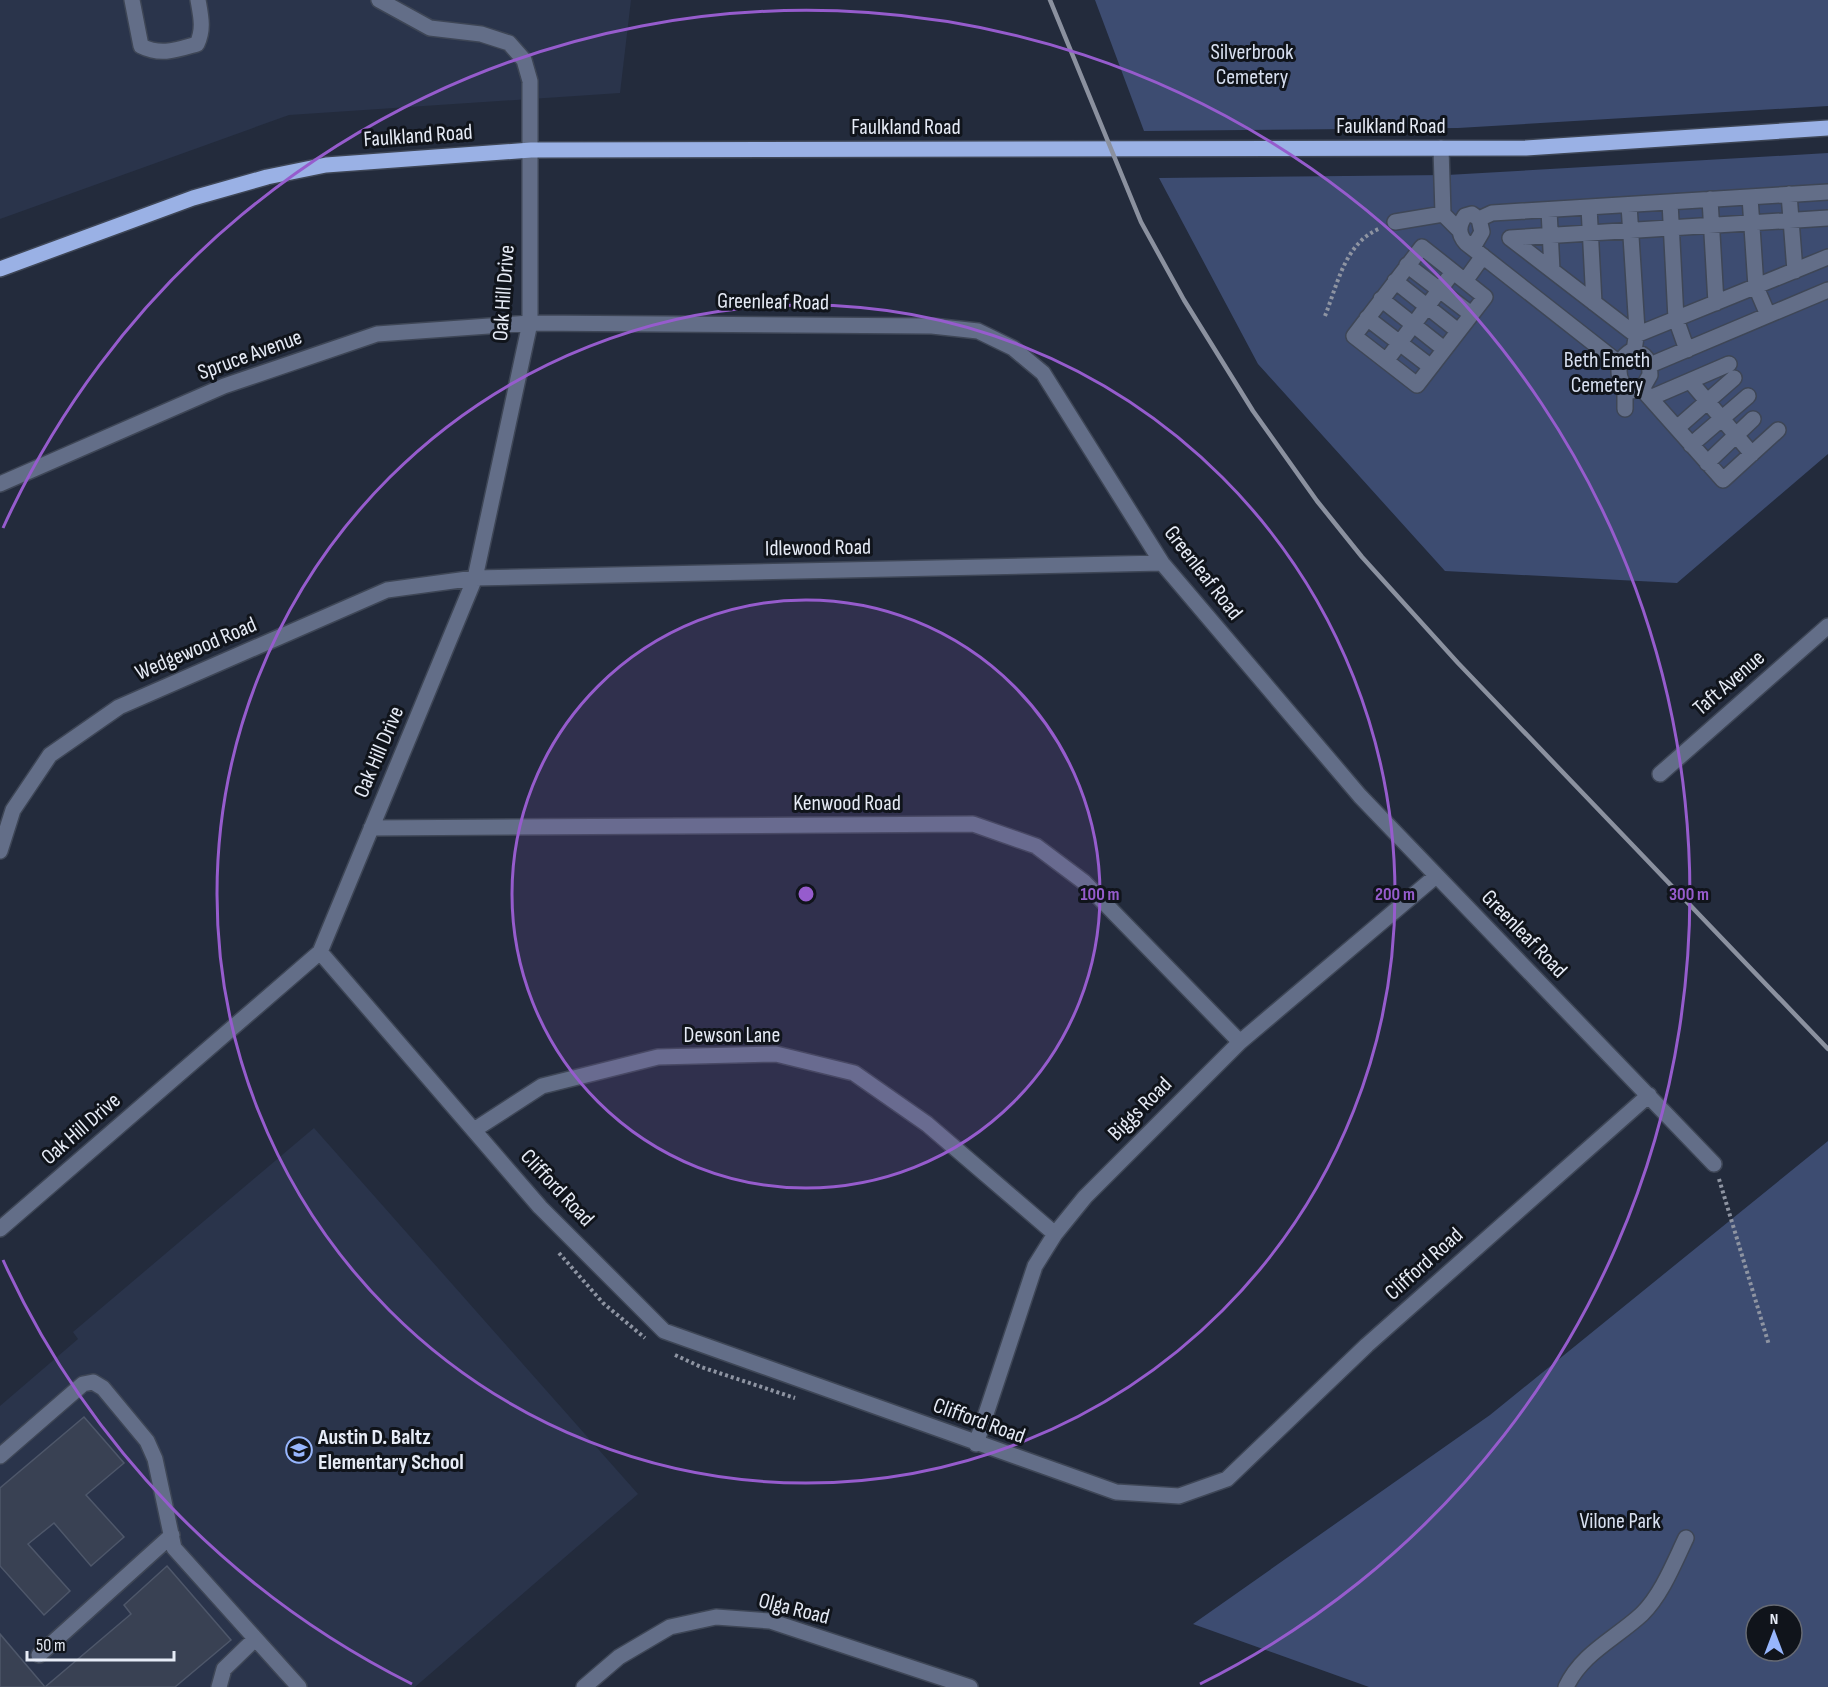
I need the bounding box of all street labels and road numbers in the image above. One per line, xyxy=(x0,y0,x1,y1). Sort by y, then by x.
street label: Faulkland Road xyxy=(1336,113,1446,140)
street label: Faulkland Road xyxy=(851,114,961,141)
street label: Faulkland Road xyxy=(362,119,474,153)
street label: Oak Hill Drive xyxy=(487,244,521,342)
street label: Greenleaf Road xyxy=(717,288,829,316)
street label: Spruce Avenue xyxy=(194,324,306,386)
street label: Greenleaf Road xyxy=(1158,521,1248,625)
street label: Idlewood Road xyxy=(765,534,871,562)
street label: Wedgewood Road xyxy=(131,611,261,687)
street label: Taft Avenue xyxy=(1688,645,1770,721)
street label: Oak Hill Drive xyxy=(348,702,410,802)
street label: Kenwood Road xyxy=(793,790,901,817)
street label: Greenleaf Road xyxy=(1475,884,1573,984)
street label: Dewson Lane xyxy=(684,1022,780,1049)
street label: Biggs Road xyxy=(1102,1071,1178,1147)
street label: Oak Hill Drive xyxy=(36,1087,126,1171)
street label: Clifford Road xyxy=(514,1144,600,1232)
street label: Clifford Road xyxy=(1379,1222,1469,1306)
street label: Clifford Road xyxy=(929,1392,1029,1450)
street label: Olga Road xyxy=(756,1587,832,1631)

